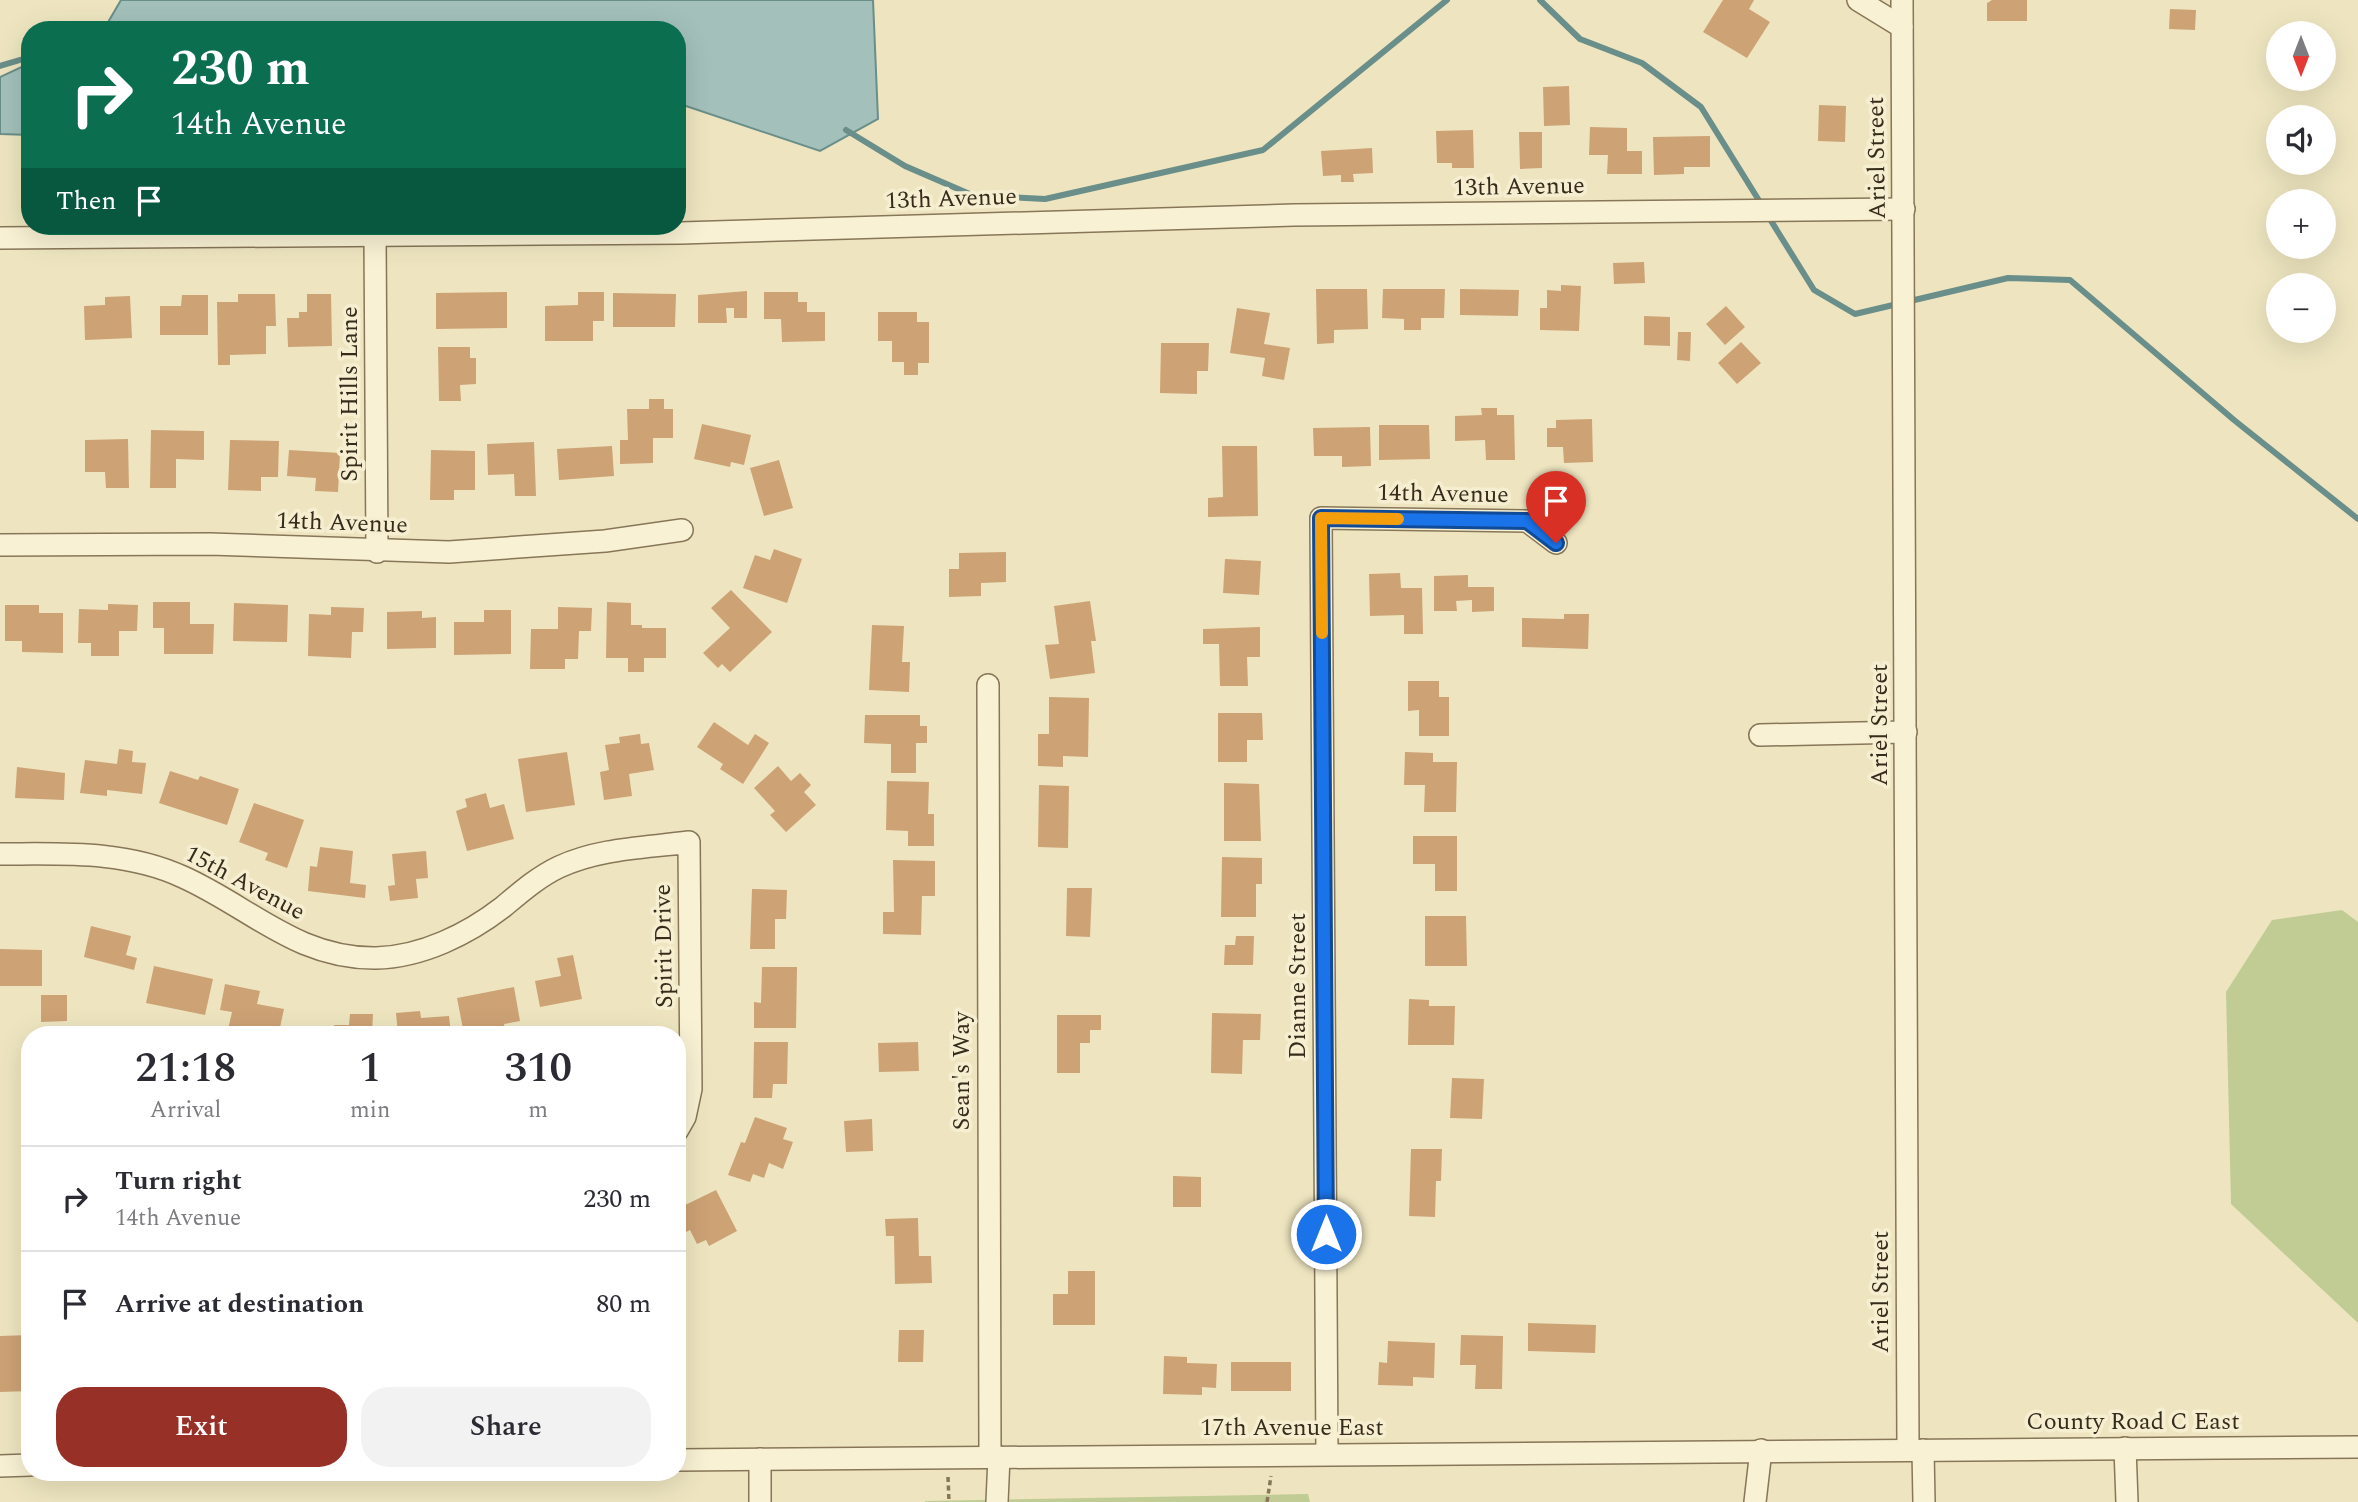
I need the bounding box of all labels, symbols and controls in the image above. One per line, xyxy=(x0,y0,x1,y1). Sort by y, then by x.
north arrow xyxy=(2266,21,2336,91)
map controls xyxy=(2266,21,2336,343)
text: 230 m xyxy=(171,32,310,107)
icon: right xyxy=(56,49,147,140)
street label: Ariel Street xyxy=(1858,96,1896,220)
text: 14th Avenue xyxy=(171,100,347,149)
button: sound xyxy=(2266,105,2336,175)
street label: 13th Avenue xyxy=(1453,168,1585,206)
street label: 13th Avenue xyxy=(885,179,1017,219)
text: Then xyxy=(56,181,116,221)
icon: arrive xyxy=(130,182,168,220)
button: + xyxy=(2266,189,2336,259)
button: − xyxy=(2266,273,2336,343)
street label: Spirit Hills Lane xyxy=(332,306,368,482)
pin xyxy=(1526,471,1586,543)
street label: 14th Avenue xyxy=(1377,475,1509,513)
icon: arrive xyxy=(1537,482,1575,520)
street label: 14th Avenue xyxy=(276,503,408,543)
street label: Ariel Street xyxy=(1862,664,1898,786)
street label: 15th Avenue xyxy=(178,836,312,930)
street label: Spirit Drive xyxy=(645,884,683,1008)
street label: Dianne Street xyxy=(1280,913,1316,1059)
street label: Sean's Way xyxy=(944,1010,980,1131)
text: 21:18 xyxy=(135,1037,236,1100)
text: 1 xyxy=(359,1037,381,1100)
text: 310 xyxy=(504,1037,572,1100)
text: Arrival xyxy=(150,1093,221,1128)
text: min xyxy=(350,1093,390,1128)
text: m xyxy=(528,1093,548,1128)
text: Turn right xyxy=(115,1161,242,1201)
text: 230 m xyxy=(583,1179,651,1219)
icon: right xyxy=(56,1180,94,1218)
position arrow xyxy=(1289,1197,1363,1271)
text: 14th Avenue xyxy=(115,1201,241,1236)
street label: Ariel Street xyxy=(1863,1231,1899,1353)
text: Arrive at destination xyxy=(115,1284,364,1324)
text: 80 m xyxy=(596,1284,651,1324)
icon: arrive xyxy=(56,1285,94,1323)
button: Exit xyxy=(56,1387,347,1467)
button: Share xyxy=(361,1387,651,1467)
street label: County Road C East xyxy=(2026,1404,2240,1440)
street label: 17th Avenue East xyxy=(1200,1410,1384,1446)

